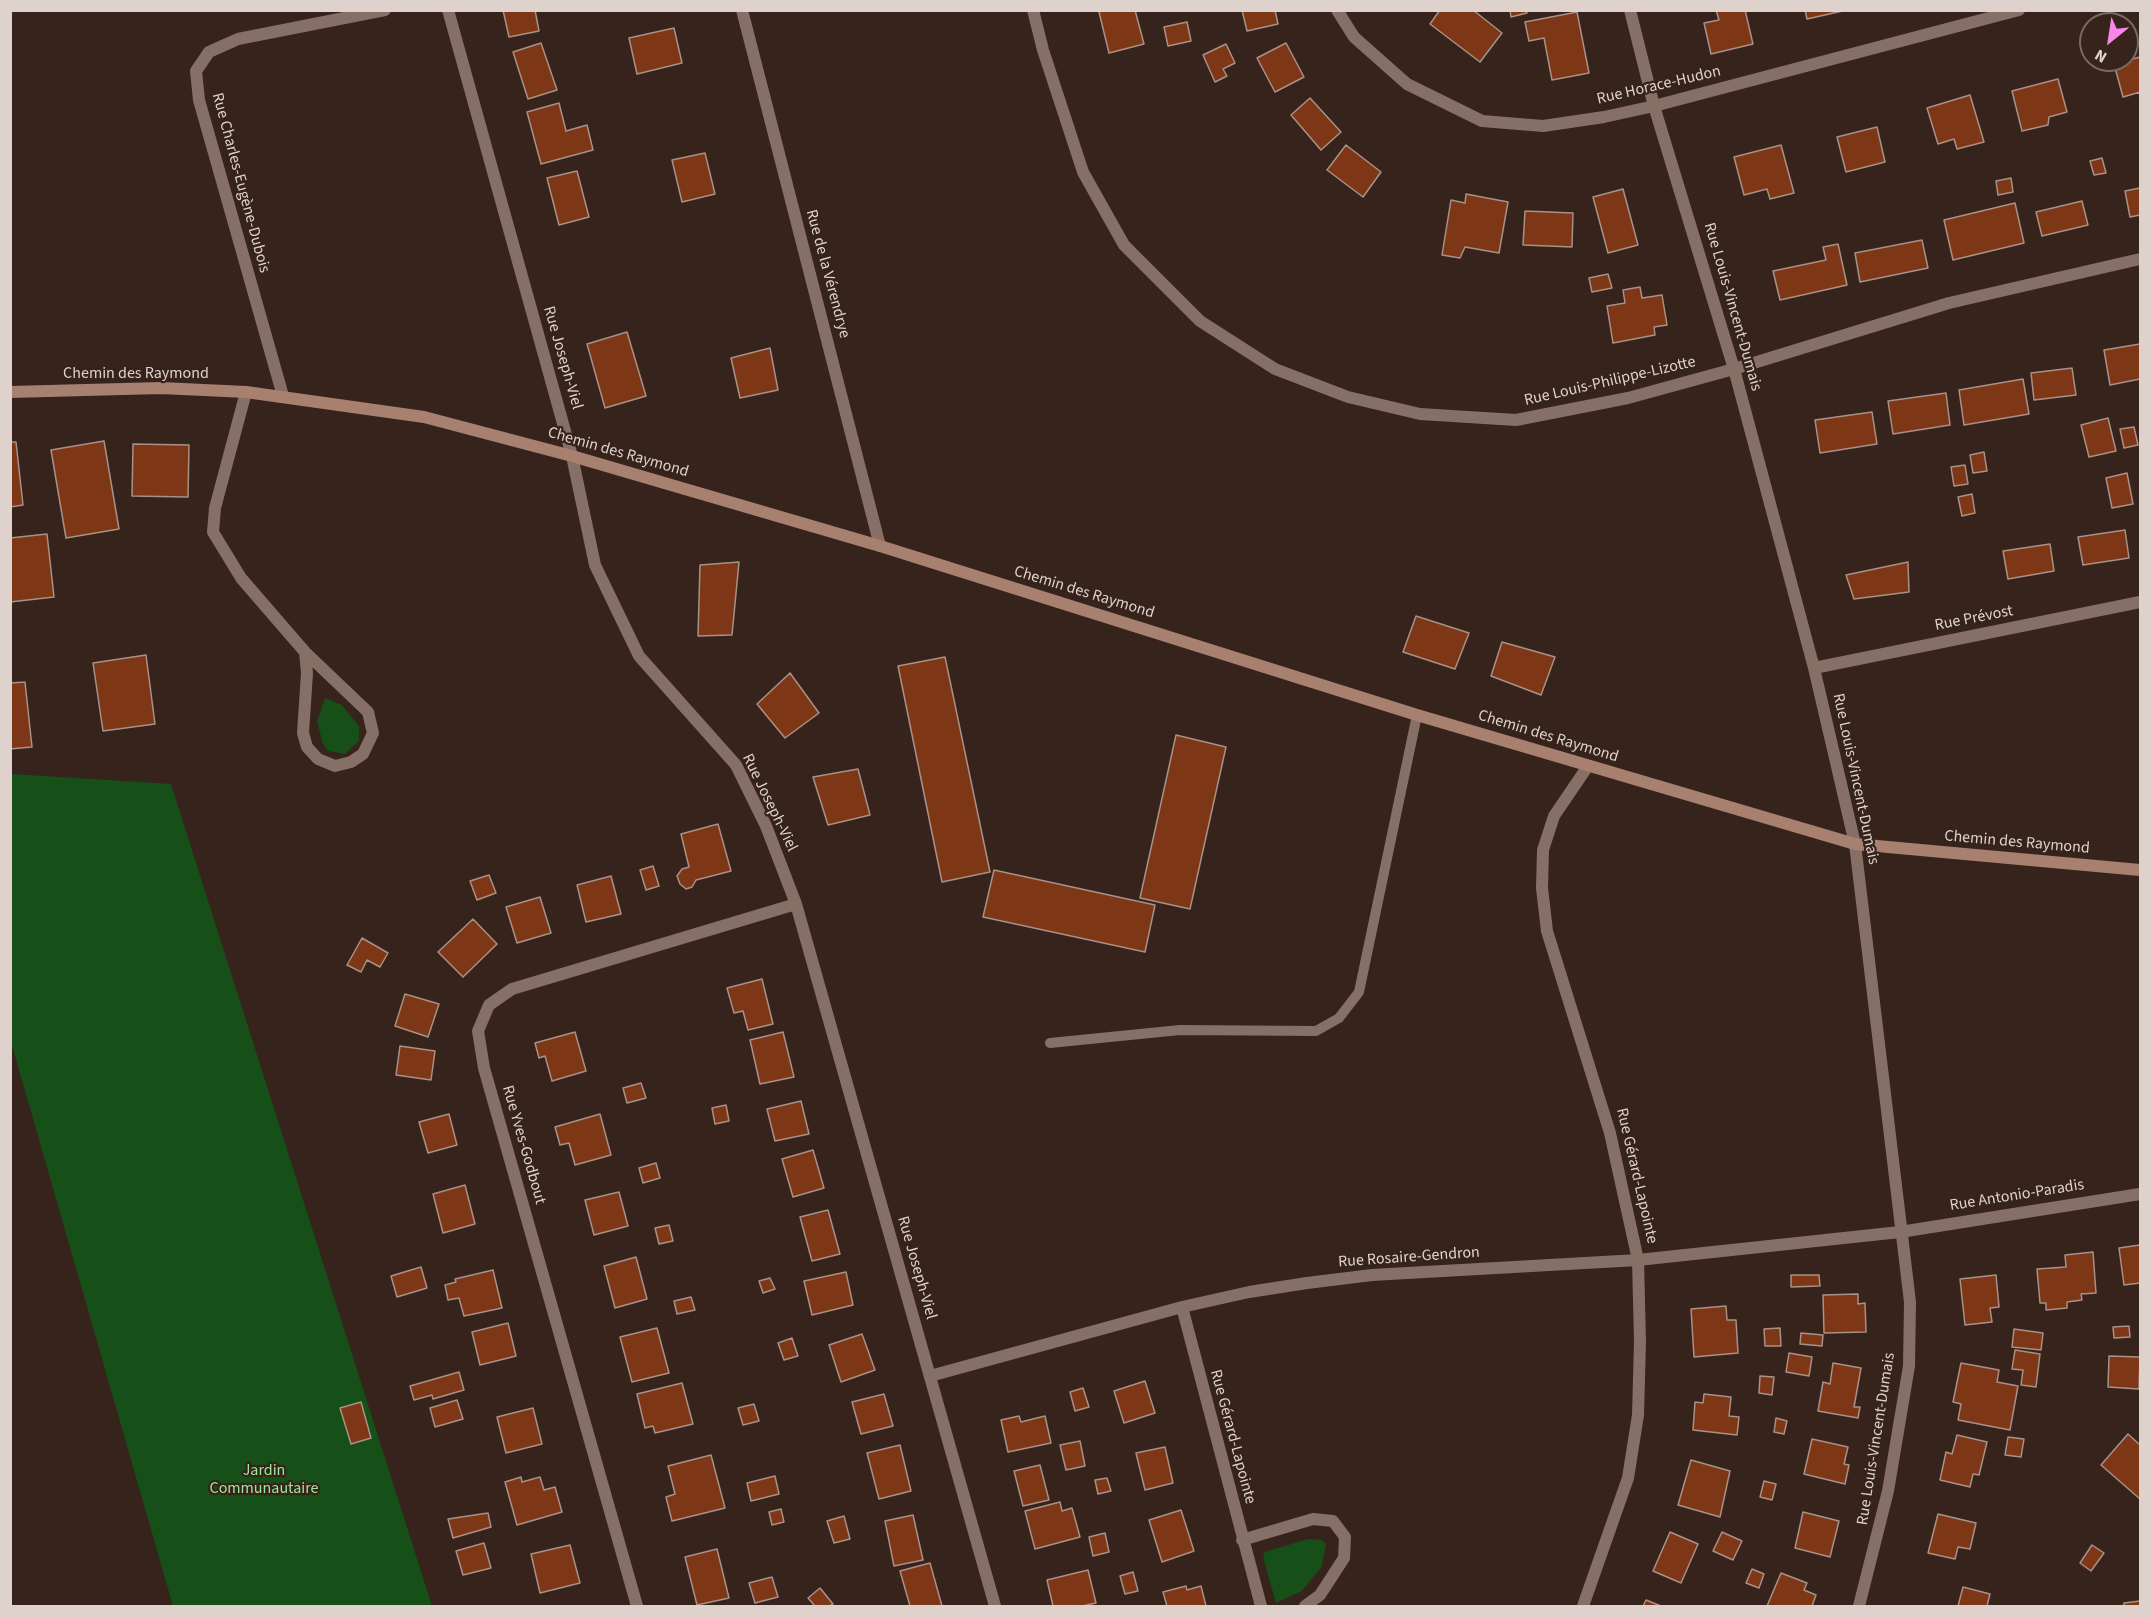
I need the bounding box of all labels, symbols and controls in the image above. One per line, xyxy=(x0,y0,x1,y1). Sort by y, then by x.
north arrow xyxy=(2079,12,2139,72)
text: N xyxy=(2091,44,2111,68)
street label: Rue Horace-Hudon xyxy=(1595,62,1723,110)
street label: Rue Charles-Eugène-Dubois xyxy=(207,91,273,275)
street label: Rue de la Vérendrye xyxy=(801,208,853,340)
street label: Rue Louis-Vincent-Dumais xyxy=(1699,221,1765,393)
street label: Rue Joseph-Viel xyxy=(538,304,586,412)
street label: Rue Louis-Philippe-Lizotte xyxy=(1522,353,1698,411)
street label: Chemin des Raymond xyxy=(63,364,209,384)
street label: Chemin des Raymond xyxy=(545,424,691,482)
street label: Chemin des Raymond xyxy=(1011,563,1157,623)
street label: Rue Prévost xyxy=(1933,602,2015,636)
street label: Rue Louis-Vincent-Dumais xyxy=(1827,692,1883,866)
street label: Chemin des Raymond xyxy=(1475,707,1621,767)
street label: Rue Joseph-Viel xyxy=(737,751,801,855)
street label: Chemin des Raymond xyxy=(1944,827,2090,859)
street label: Rue Yves-Godbout xyxy=(497,1083,549,1207)
street label: Rue Gérard-Lapointe xyxy=(1611,1106,1661,1246)
street label: Rue Antonio-Paradis xyxy=(1948,1176,2086,1216)
street label: Rue Joseph-Viel xyxy=(892,1214,940,1322)
street label: Rue Rosaire-Gendron xyxy=(1338,1243,1480,1273)
street label: Rue Louis-Vincent-Dumais xyxy=(1854,1351,1900,1527)
street label: Rue Gérard-Lapointe xyxy=(1205,1368,1259,1506)
park label: Jardin Communautaire xyxy=(210,1461,318,1499)

